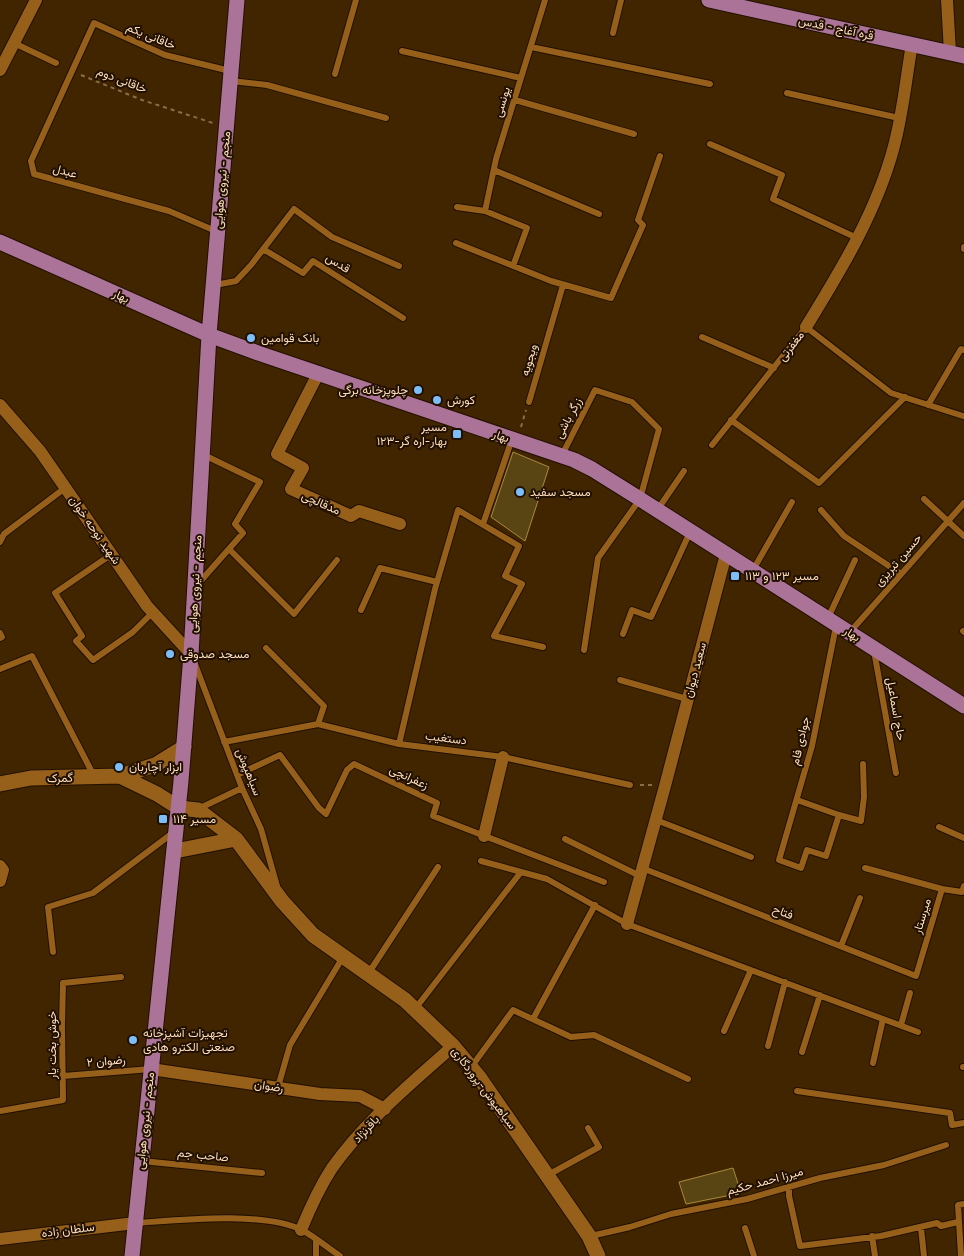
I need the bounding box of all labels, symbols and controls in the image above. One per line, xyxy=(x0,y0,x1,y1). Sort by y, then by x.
street label: قره آغاج - قدس xyxy=(797,12,875,45)
street label: خاقانی یکم xyxy=(124,19,178,53)
street label: خاقانی دوم xyxy=(95,63,149,97)
street label: یونسی xyxy=(490,85,514,119)
street label: منجم - نیروی هوایی xyxy=(210,131,234,229)
street label: عبدل xyxy=(51,160,79,182)
street label: قدس xyxy=(323,249,353,277)
street label: بهار xyxy=(109,285,132,307)
street label: مغفرتی xyxy=(774,327,808,365)
place label: بانک قوامین xyxy=(261,330,319,346)
marker: بانک قوامین xyxy=(245,332,257,344)
street label: ویجویه xyxy=(517,342,541,378)
place label: چلوپزخانه برگی xyxy=(339,382,408,398)
marker: چلوپزخانه برگی xyxy=(412,384,424,396)
place label: کورش xyxy=(447,392,475,408)
marker: کورش xyxy=(431,394,443,406)
street label: زرگر باشی xyxy=(551,395,585,441)
place label: مسیر ۱۲۳-بهار-اره گر xyxy=(377,419,447,449)
street label: بهار xyxy=(490,425,512,446)
marker: مسیر ۱۲۳-بهار-اره گر xyxy=(451,428,463,440)
place label: مسجد سفید xyxy=(530,484,591,499)
marker: مسجد سفید xyxy=(514,486,526,498)
street label: مدقالچی xyxy=(299,487,343,519)
street label: شهید نوحه خوان xyxy=(65,493,125,567)
street label: حسین تبریزی xyxy=(871,530,925,590)
street label: منجم - نیروی هوایی xyxy=(184,535,206,633)
place label: مسیر ۱۲۳ و ۱۱۳ xyxy=(745,568,819,584)
marker: مسیر ۱۲۳ و ۱۱۳ xyxy=(729,570,741,582)
street label: بهار xyxy=(840,622,863,645)
street label: سعید دیوان xyxy=(680,640,710,700)
place label: مسجد صدوقی xyxy=(180,646,250,662)
marker: مسجد صدوقی xyxy=(164,648,176,660)
street label: حاج اسماعیل xyxy=(882,676,909,742)
street label: جوادی فام xyxy=(787,715,813,767)
street label: دستغیب xyxy=(424,728,468,748)
street label: سیاهپوش xyxy=(232,746,266,798)
place label: ابزار آچاربان xyxy=(129,759,182,775)
marker: ابزار آچاربان xyxy=(113,761,125,773)
street label: زعفرانچی xyxy=(387,761,431,793)
street label: گمرک xyxy=(47,770,73,786)
place label: مسیر ۱۱۴ xyxy=(173,811,216,827)
marker: مسیر ۱۱۴ xyxy=(157,813,169,825)
street label: میرستار xyxy=(909,896,935,937)
street label: فتاح xyxy=(770,901,796,924)
street label: خوش بخت یار xyxy=(44,1011,60,1080)
place label: تجهیزات آشپزخانه صنعتی الکترو هادی xyxy=(143,1025,235,1055)
marker: تجهیزات آشپزخانه صنعتی الکترو هادی xyxy=(127,1034,139,1046)
street label: سیاهپوش-پروردگاری xyxy=(448,1044,520,1132)
street label: رضوان ۲ xyxy=(86,1051,126,1071)
street label: منجم - نیروی هوایی xyxy=(132,1071,158,1171)
street label: رضوان xyxy=(253,1076,285,1096)
street label: باقرنژاد xyxy=(349,1112,383,1146)
street label: صاحب جم xyxy=(177,1144,229,1166)
street label: میرزا احمد حکیم xyxy=(725,1163,805,1199)
street label: سلطان زاده xyxy=(41,1219,95,1241)

